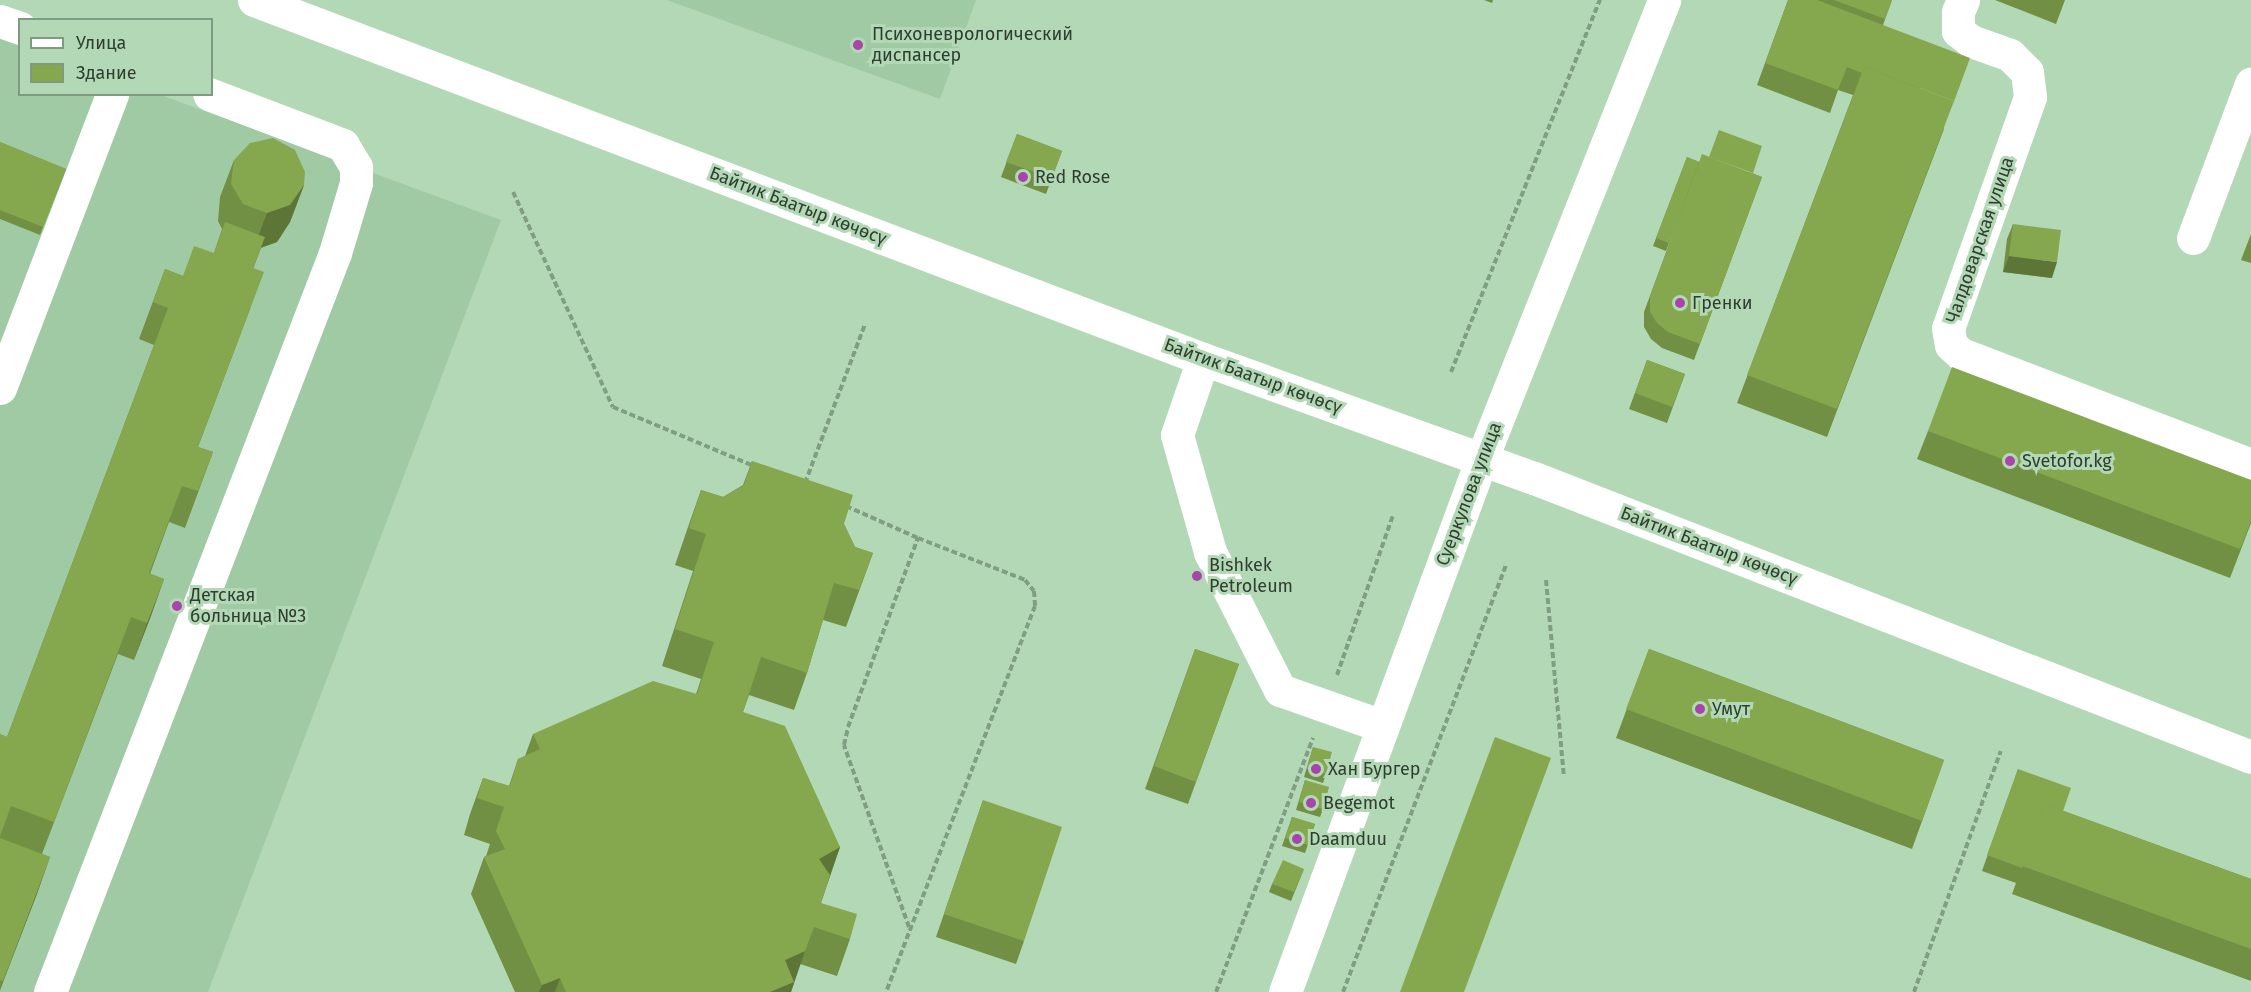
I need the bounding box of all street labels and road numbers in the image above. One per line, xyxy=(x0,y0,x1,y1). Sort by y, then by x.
street label: Чалдоварская улица xyxy=(1941,154,2019,326)
street label: Байтик Баатыр көчөсү xyxy=(706,162,890,250)
street label: Байтик Баатыр көчөсү xyxy=(1161,334,1345,418)
street label: Суеркулова улица xyxy=(1432,419,1506,569)
street label: Байтик Баатыр көчөсү xyxy=(1617,502,1801,590)

